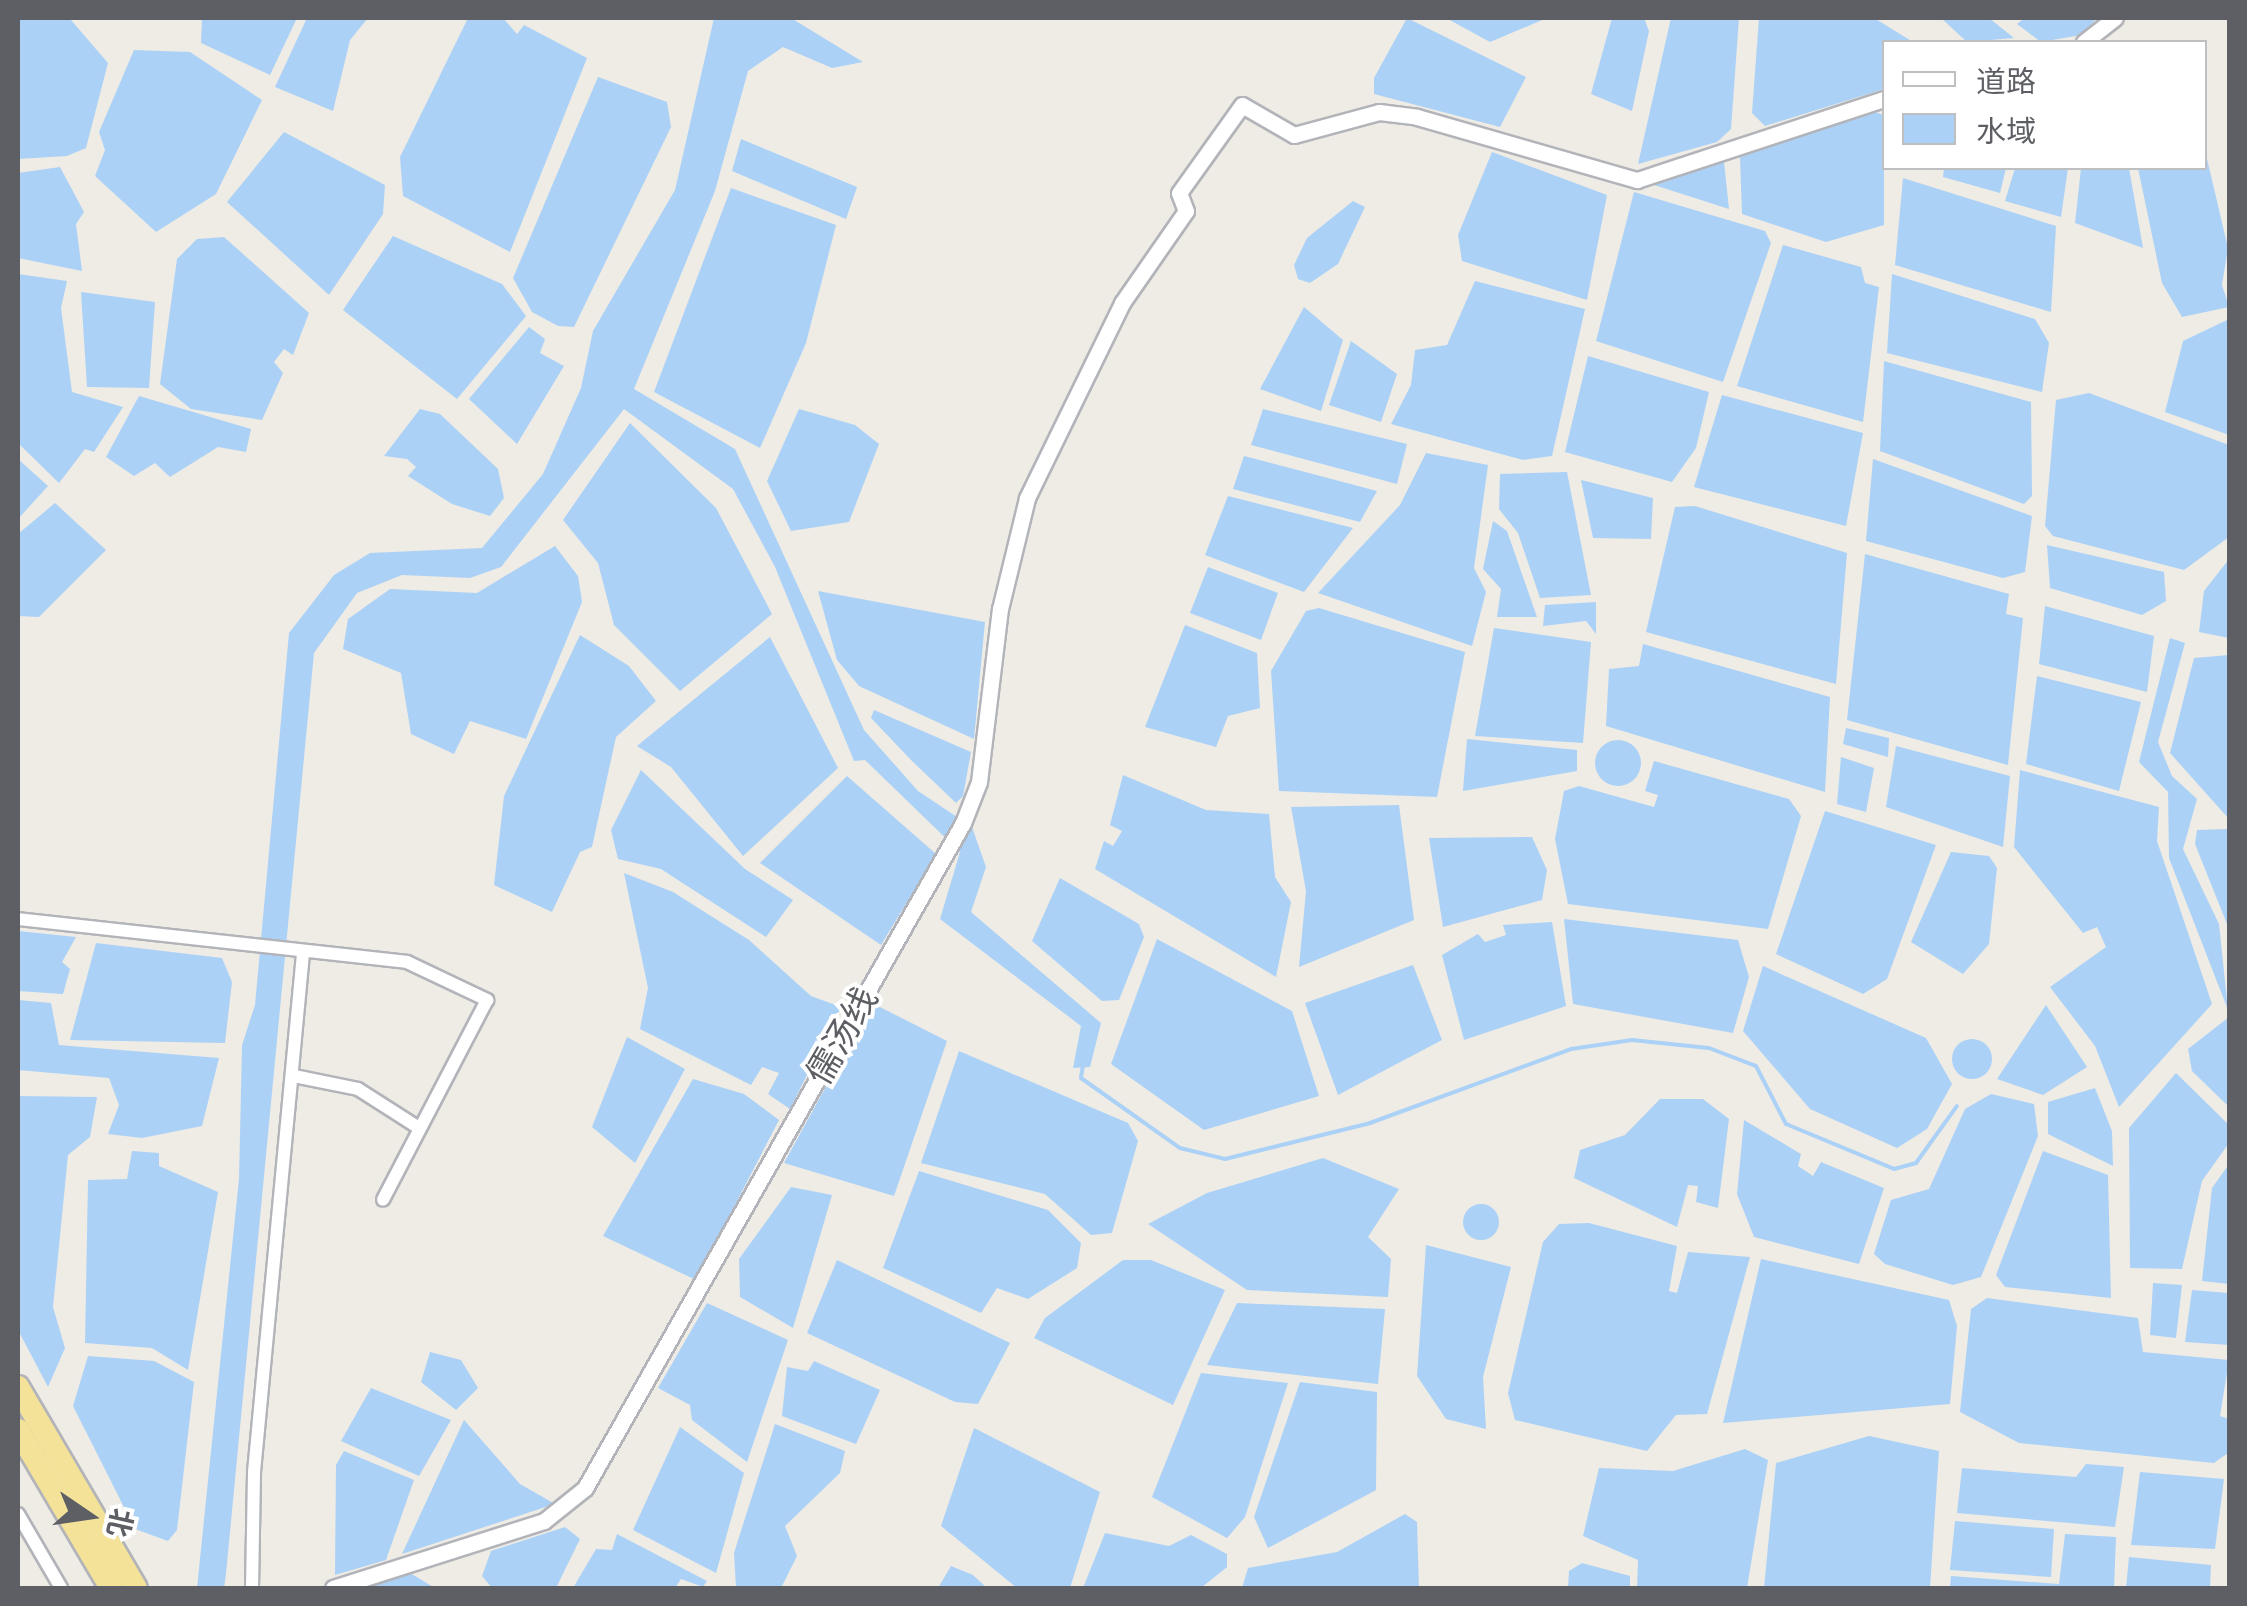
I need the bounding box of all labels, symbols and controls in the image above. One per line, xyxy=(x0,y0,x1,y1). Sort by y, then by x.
legend xyxy=(1882,40,2207,170)
text: 道路 xyxy=(1976,64,2036,100)
text: 水域 xyxy=(1976,114,2036,150)
street label: 儒汤线 xyxy=(798,980,886,1092)
north arrow xyxy=(40,1466,140,1566)
text: 北 xyxy=(100,1505,139,1540)

